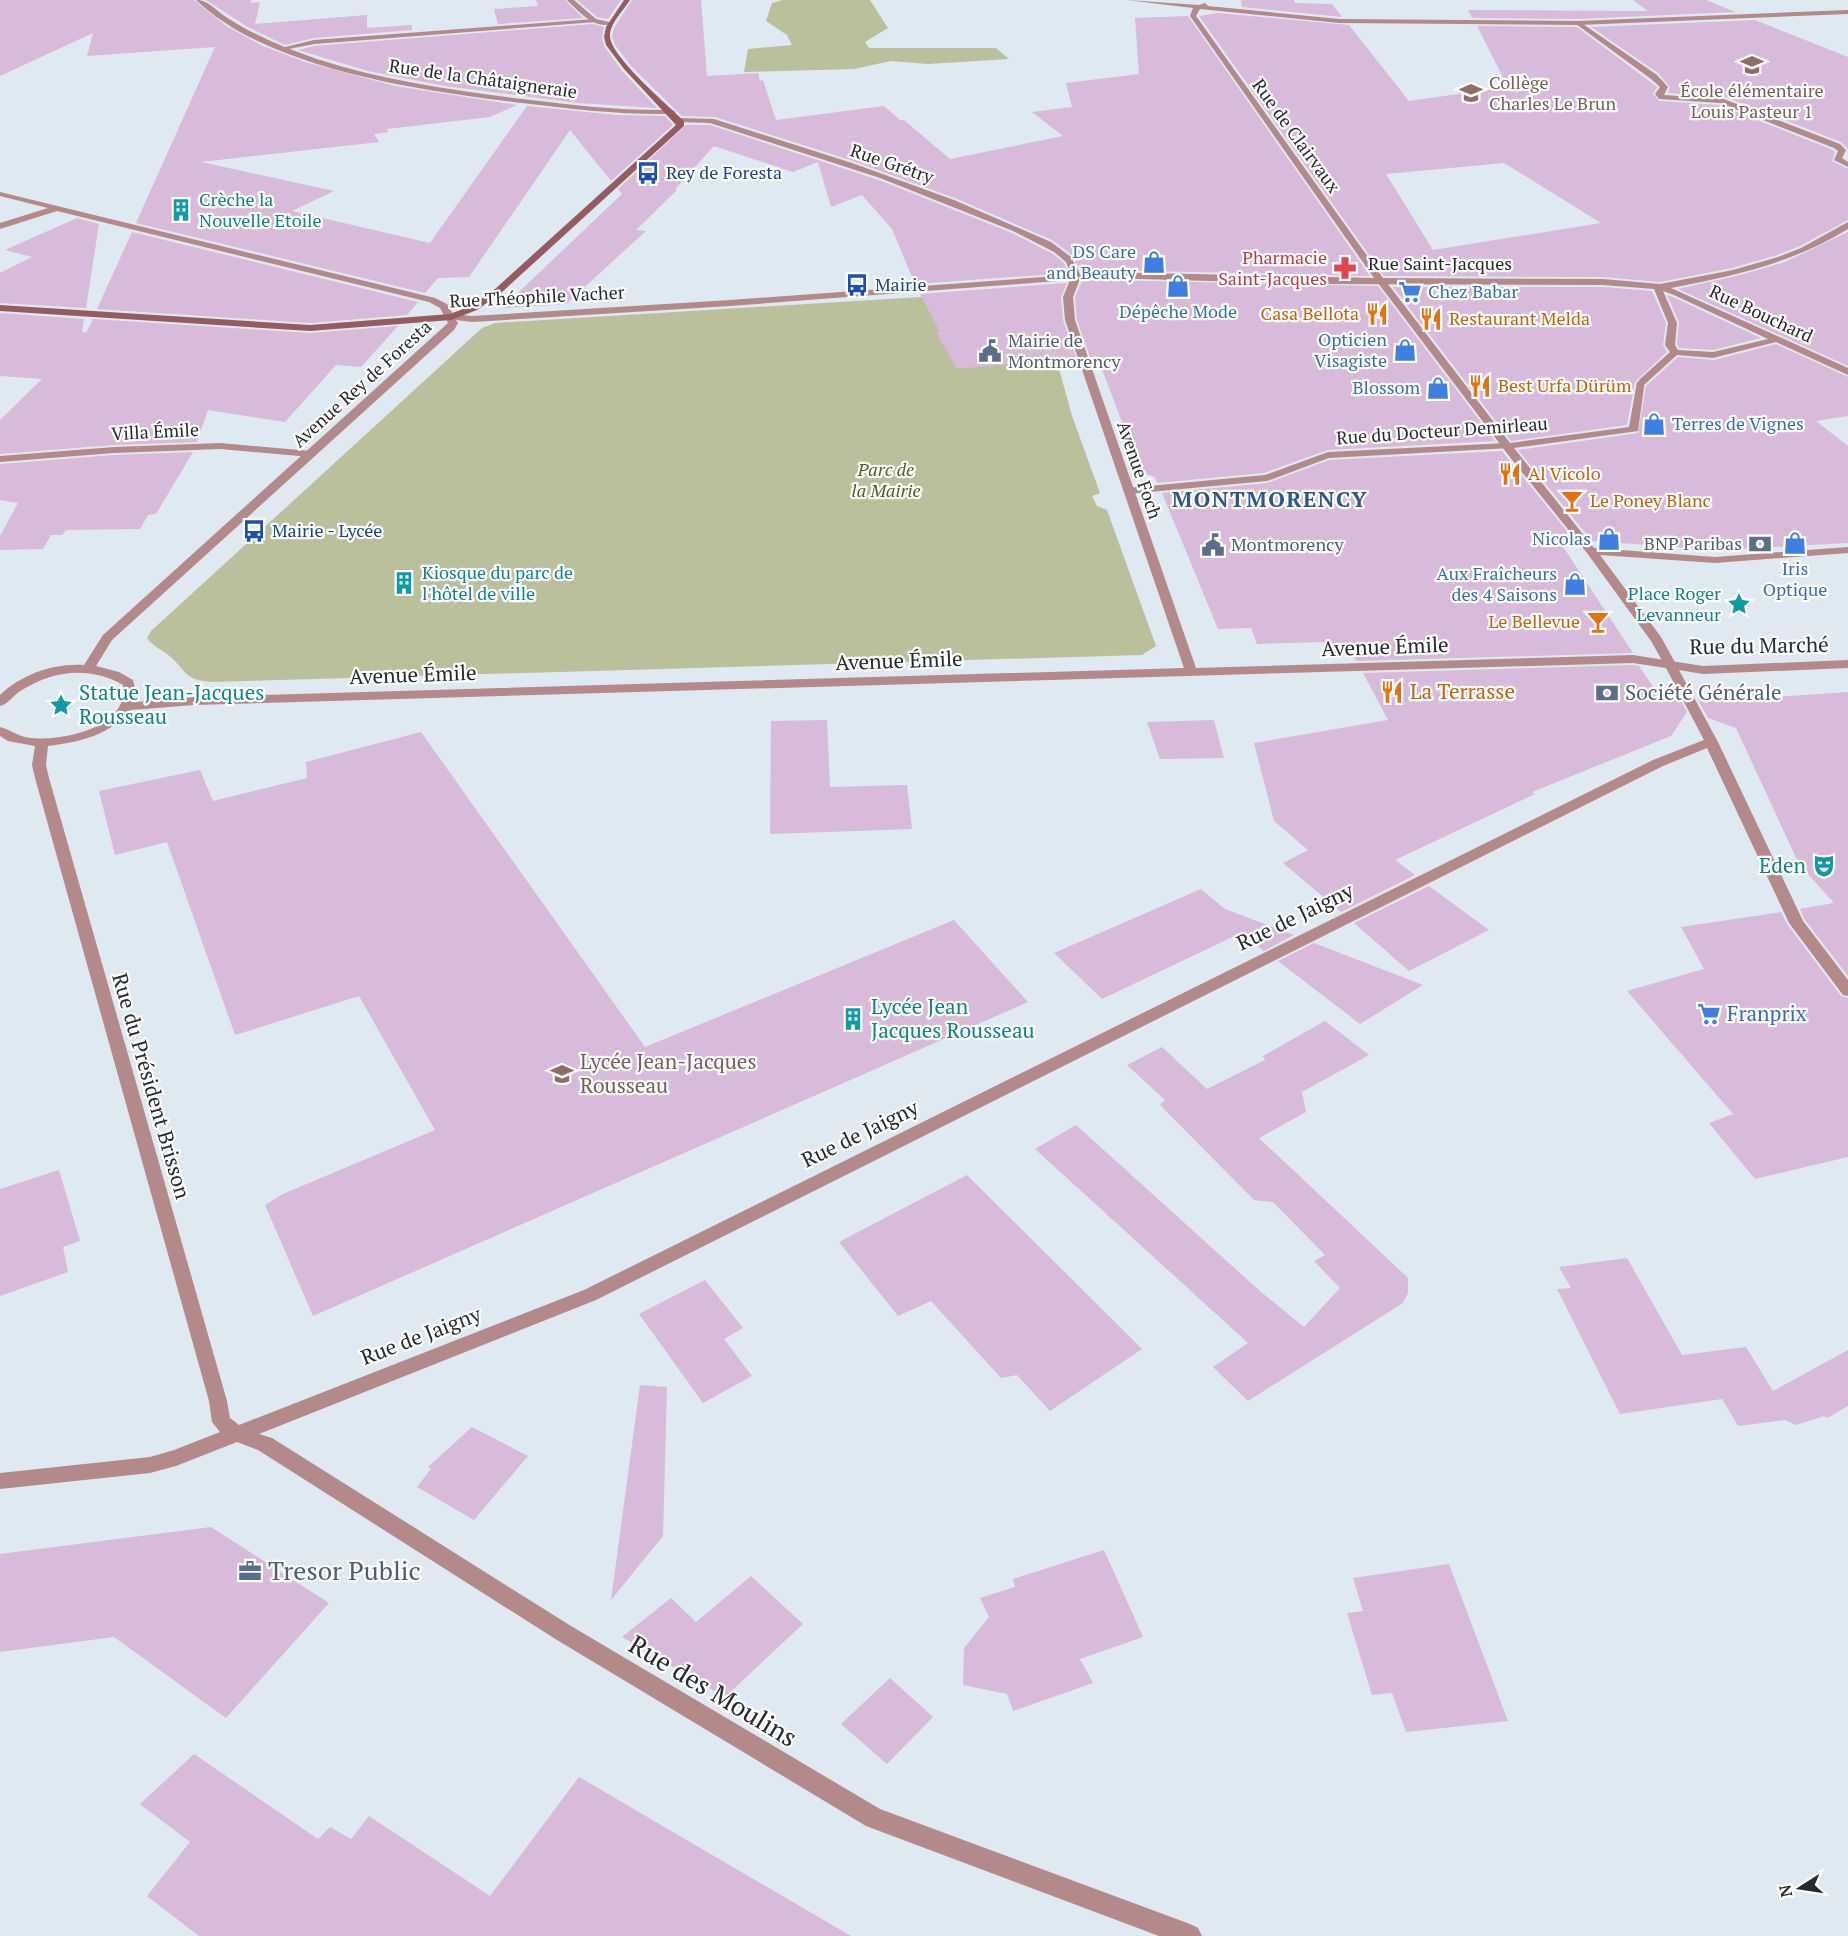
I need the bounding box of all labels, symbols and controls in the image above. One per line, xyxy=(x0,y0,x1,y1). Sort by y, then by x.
school or university icon: École élémentaire Louis Pasteur 1 xyxy=(1739,52,1765,78)
street label: Rue de la Châtaigneraie xyxy=(388,53,579,103)
place label: Collège Charles Le Brun xyxy=(1489,70,1616,115)
street label: Rue de Clairvaux xyxy=(1247,74,1347,198)
place label: École élémentaire Louis Pasteur 1 xyxy=(1680,78,1824,123)
school or university icon: Collège Charles Le Brun xyxy=(1458,80,1484,106)
street label: Rue Grétry xyxy=(847,138,938,189)
bus stop icon: Rey de Foresta xyxy=(635,160,661,186)
place label: Rey de Foresta xyxy=(666,160,782,184)
place label: Crèche la Nouvelle Etoile xyxy=(199,187,322,232)
building icon: Crèche la Nouvelle Etoile xyxy=(168,197,194,223)
place label: DS Care and Beauty xyxy=(1047,239,1137,284)
place label: Pharmacie Saint-Jacques xyxy=(1218,245,1327,290)
shop icon: DS Care and Beauty xyxy=(1141,249,1167,275)
street label: Rue Saint-Jacques xyxy=(1368,251,1512,275)
pharmacy icon: Pharmacie Saint-Jacques xyxy=(1332,255,1358,281)
bus stop icon: Mairie xyxy=(844,272,870,298)
place label: Mairie xyxy=(875,272,927,296)
shop icon: Dépêche Mode xyxy=(1165,273,1191,299)
street label: Rue Théophile Vacher xyxy=(449,279,625,313)
supermarket icon: Chez Babar xyxy=(1397,279,1423,305)
place label: Chez Babar xyxy=(1428,279,1518,303)
street label: Rue Bouchard xyxy=(1706,279,1817,348)
place label: Dépêche Mode xyxy=(1119,299,1237,323)
place label: Casa Bellota xyxy=(1261,301,1359,325)
restaurant icon: Casa Bellota xyxy=(1364,301,1390,327)
restaurant icon: Restaurant Melda xyxy=(1418,306,1444,332)
place label: Restaurant Melda xyxy=(1449,306,1590,330)
street label: Avenue Rey de Foresta xyxy=(287,314,436,452)
place label: Opticien Visagiste xyxy=(1314,327,1387,372)
place label: Mairie de Montmorency xyxy=(1008,328,1121,373)
shop icon: Opticien Visagiste xyxy=(1392,337,1418,363)
public building icon: Mairie de Montmorency xyxy=(977,338,1003,364)
restaurant icon: Best Urfa Dürüm xyxy=(1467,373,1493,399)
place label: Best Urfa Dürüm xyxy=(1498,373,1632,397)
place label: Blossom xyxy=(1352,375,1420,399)
shop icon: Blossom xyxy=(1425,375,1451,401)
street label: Rue du Docteur Demirleau xyxy=(1335,411,1548,449)
shop icon: Terres de Vignes xyxy=(1641,411,1667,437)
place label: Terres de Vignes xyxy=(1672,411,1804,435)
street label: Villa Émile xyxy=(110,417,199,445)
street label: Avenue Foch xyxy=(1112,418,1168,522)
park label: Parc de la Mairie xyxy=(851,457,921,502)
restaurant icon: Al Vicolo xyxy=(1497,461,1523,487)
place label: Al Vicolo xyxy=(1528,461,1601,485)
district label: MONTMORENCY xyxy=(1172,484,1368,513)
bar icon: Le Poney Blanc xyxy=(1559,488,1585,514)
place label: Le Poney Blanc xyxy=(1590,488,1711,512)
bus stop icon: Mairie - Lycée xyxy=(241,518,267,544)
place label: Mairie - Lycée xyxy=(272,518,382,542)
place label: Nicolas xyxy=(1532,526,1591,550)
shop icon: Nicolas xyxy=(1596,526,1622,552)
shop icon: Iris Optique xyxy=(1782,530,1808,556)
place label: BNP Paribas xyxy=(1644,531,1742,555)
bank icon: BNP Paribas xyxy=(1747,531,1773,557)
public building icon: Montmorency xyxy=(1200,532,1226,558)
place label: Montmorency xyxy=(1231,532,1344,556)
place label: Iris Optique xyxy=(1763,556,1827,601)
place label: Kiosque du parc de l'hôtel de ville xyxy=(422,560,573,605)
place label: Aux Fraîcheurs des 4 Saisons xyxy=(1436,561,1557,606)
building icon: Kiosque du parc de l'hôtel de ville xyxy=(391,570,417,596)
shop icon: Aux Fraîcheurs des 4 Saisons xyxy=(1562,571,1588,597)
place label: Place Roger Levanneur xyxy=(1628,581,1721,626)
place icon: Place Roger Levanneur xyxy=(1726,591,1752,617)
place label: Le Bellevue xyxy=(1488,609,1580,633)
bar icon: Le Bellevue xyxy=(1585,609,1611,635)
street label: Avenue Émile xyxy=(1321,630,1449,662)
street label: Rue du Marché xyxy=(1689,630,1829,660)
street label: Avenue Émile xyxy=(835,644,963,676)
street label: Avenue Émile xyxy=(349,658,477,690)
place label: La Terrasse xyxy=(1410,677,1515,705)
place label: Statue Jean-Jacques Rousseau xyxy=(79,678,264,730)
place label: Société Générale xyxy=(1625,678,1782,706)
restaurant icon: La Terrasse xyxy=(1379,679,1405,705)
bank icon: Société Générale xyxy=(1594,680,1620,706)
place icon: Statue Jean-Jacques Rousseau xyxy=(48,692,74,718)
place label: Eden xyxy=(1759,851,1807,879)
theatre icon: Eden xyxy=(1811,853,1837,879)
street label: Rue de Jaigny xyxy=(1232,876,1358,956)
street label: Rue du Président Brisson xyxy=(106,970,198,1202)
place label: Lycée Jean Jacques Rousseau xyxy=(871,992,1035,1044)
place label: Franprix xyxy=(1727,999,1807,1027)
supermarket icon: Franprix xyxy=(1696,1001,1722,1027)
building icon: Lycée Jean Jacques Rousseau xyxy=(840,1006,866,1032)
place label: Lycée Jean-Jacques Rousseau xyxy=(580,1047,757,1099)
school or university icon: Lycée Jean-Jacques Rousseau xyxy=(549,1061,575,1087)
street label: Rue de Jaigny xyxy=(797,1093,923,1173)
street label: Rue de Jaigny xyxy=(357,1299,485,1371)
place label: Tresor Public xyxy=(268,1553,421,1587)
office icon: Tresor Public xyxy=(237,1558,263,1584)
street label: Rue des Moulins xyxy=(623,1627,804,1754)
north arrow xyxy=(1770,1858,1830,1918)
text: N xyxy=(1773,1883,1797,1899)

